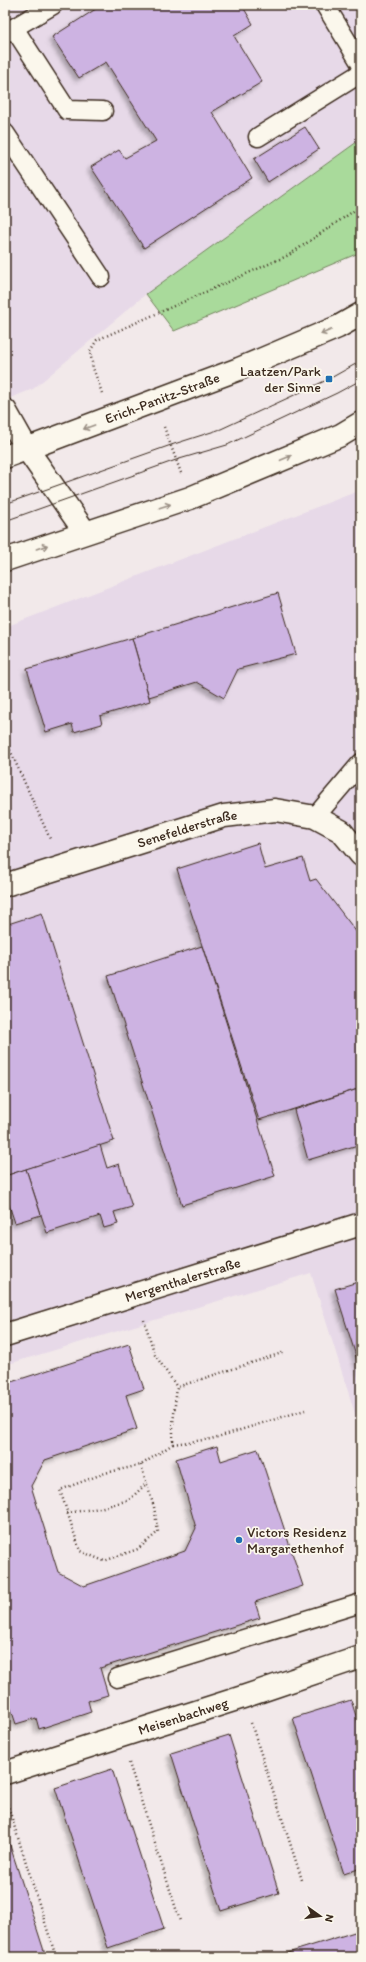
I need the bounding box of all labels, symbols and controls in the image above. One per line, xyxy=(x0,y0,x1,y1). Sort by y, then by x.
one-way arrow xyxy=(320,328,332,336)
place label: Laatzen/Park der Sinne xyxy=(240,363,321,396)
street label: Erich-Panitz-Straße xyxy=(103,368,222,427)
marker: Laatzen/Park der Sinne xyxy=(324,374,334,384)
one-way arrow xyxy=(82,424,95,431)
one-way arrow xyxy=(279,453,291,461)
one-way arrow xyxy=(159,502,172,509)
one-way arrow xyxy=(35,543,48,550)
street label: Senefelderstraße xyxy=(135,806,238,851)
street label: Mergenthalerstraße xyxy=(123,1254,243,1306)
place label: Victors Residenz Margarethenhof xyxy=(247,1524,347,1557)
marker: Victors Residenz Margarethenhof xyxy=(234,1535,244,1545)
street label: Meisenbachweg xyxy=(136,1694,231,1738)
north arrow xyxy=(300,1896,340,1936)
text: N xyxy=(322,1913,336,1923)

